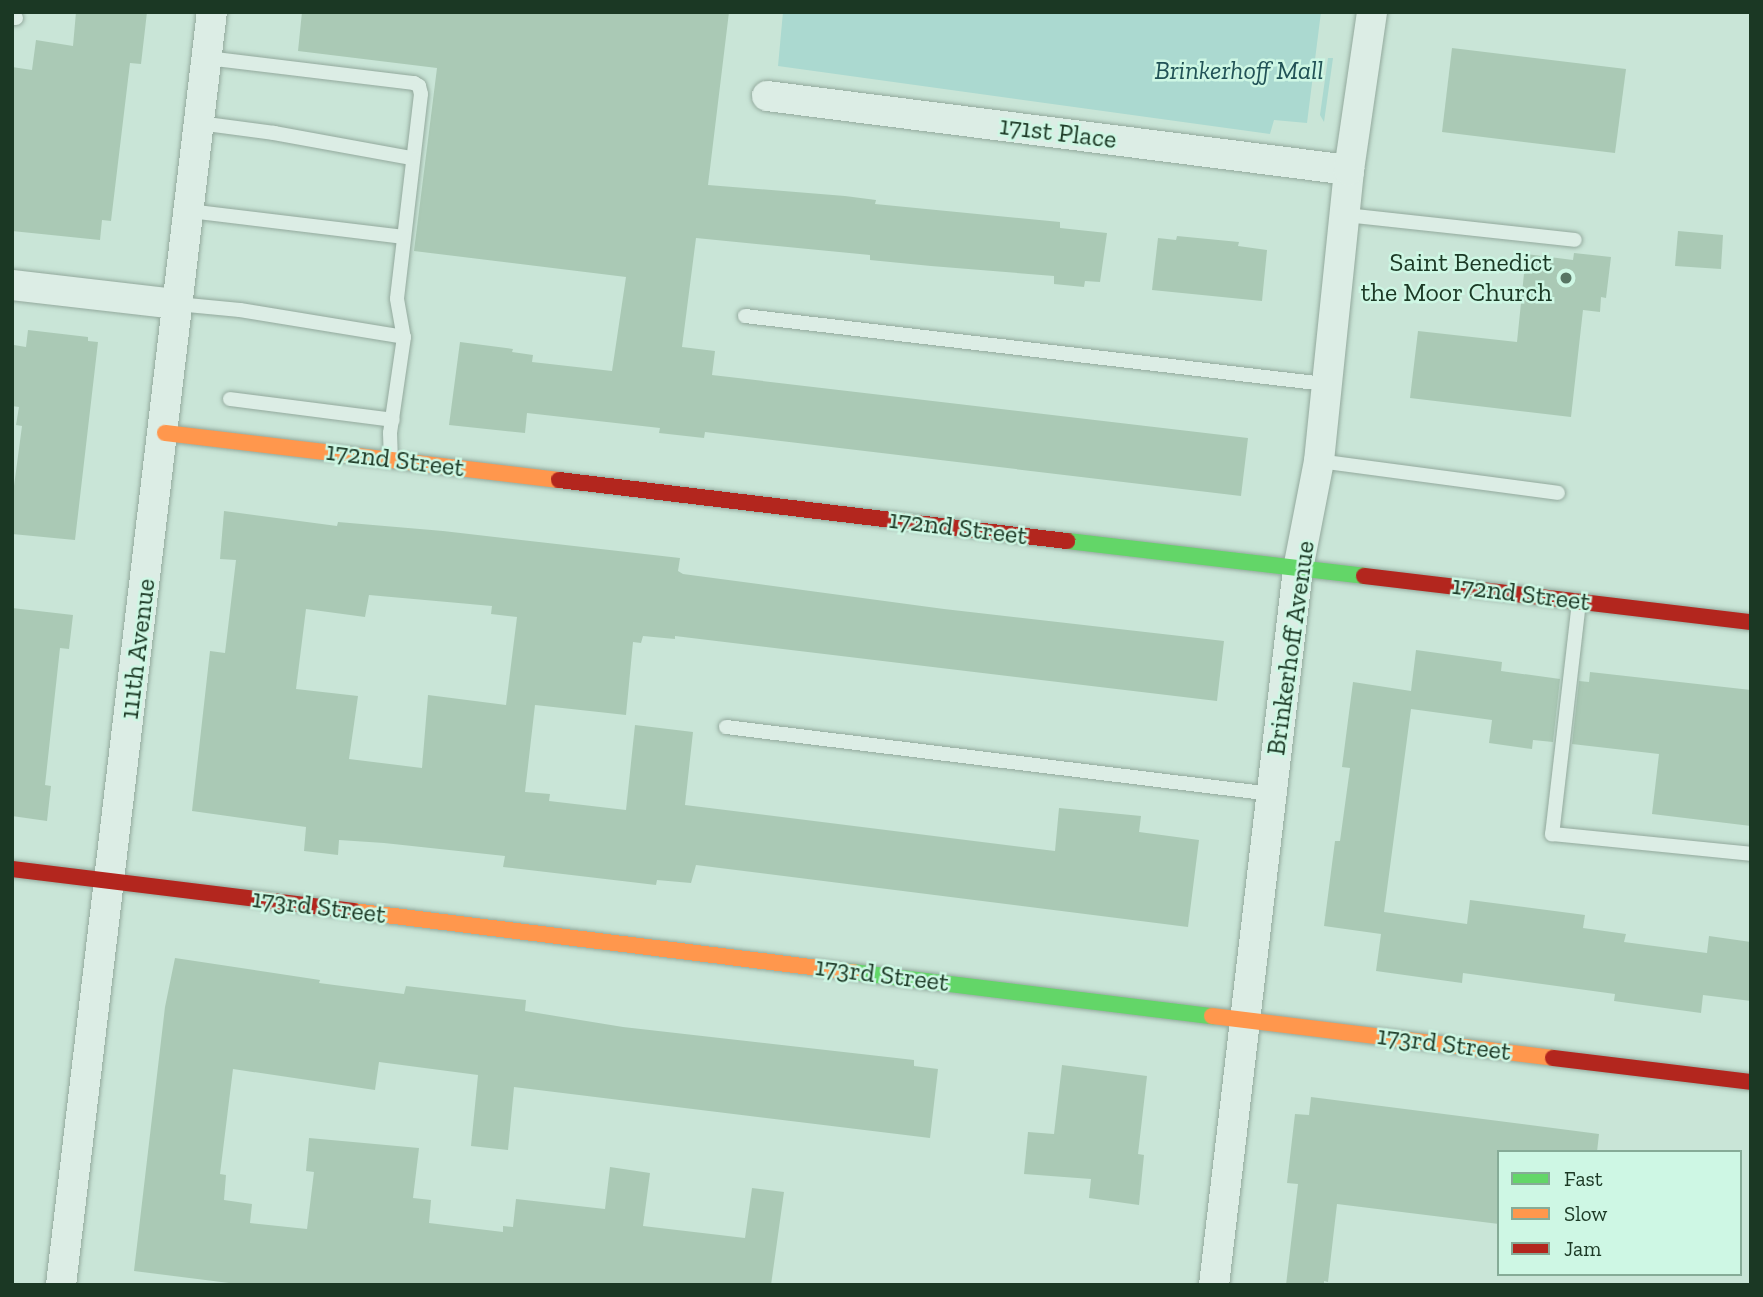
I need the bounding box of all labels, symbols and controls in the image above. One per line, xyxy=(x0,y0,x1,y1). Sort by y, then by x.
park label: Brinkerhoff Mall xyxy=(1155,55,1323,87)
street label: 171st Place xyxy=(998,110,1118,156)
place label: Saint Benedict the Moor Church xyxy=(1360,247,1552,308)
marker: Saint Benedict the Moor Church xyxy=(1558,270,1574,286)
street label: 172nd Street xyxy=(324,436,466,484)
street label: 172nd Street xyxy=(887,504,1029,552)
street label: Brinkerhoff Avenue xyxy=(1260,538,1322,758)
street label: 172nd Street xyxy=(1450,570,1592,618)
street label: 111th Avenue xyxy=(114,576,162,722)
street label: 173rd Street xyxy=(251,883,387,931)
street label: 173rd Street xyxy=(814,951,950,999)
street label: 173rd Street xyxy=(1376,1020,1512,1068)
legend xyxy=(1497,1150,1742,1276)
text: Fast xyxy=(1564,1166,1603,1191)
text: Slow xyxy=(1564,1201,1607,1226)
text: Jam xyxy=(1564,1236,1601,1261)

